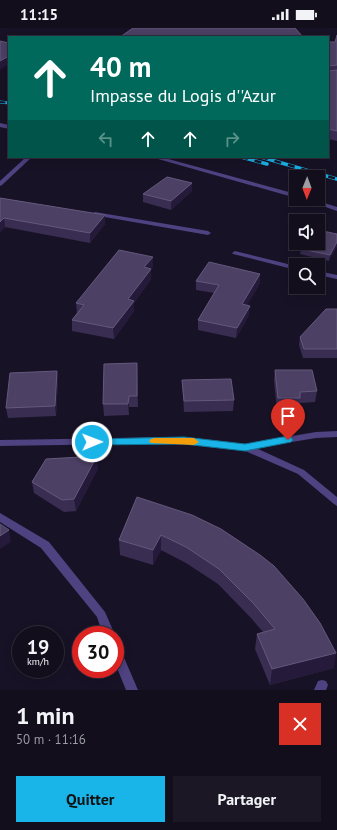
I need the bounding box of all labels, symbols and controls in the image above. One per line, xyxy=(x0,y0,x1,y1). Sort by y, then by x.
text: 11:15 xyxy=(20,5,58,24)
text: 40 m xyxy=(90,48,151,85)
icon: ahead xyxy=(24,52,76,104)
text: Impasse du Logis d''Azur xyxy=(90,84,276,107)
icon: left xyxy=(95,128,117,150)
icon: ahead xyxy=(137,128,159,150)
icon: ahead xyxy=(179,128,201,150)
icon: right xyxy=(221,128,243,150)
north arrow xyxy=(289,170,325,206)
map controls xyxy=(289,170,325,294)
button: sound xyxy=(289,214,325,250)
button: search xyxy=(289,258,325,294)
pin xyxy=(271,399,305,440)
icon: arrive xyxy=(277,405,299,427)
position arrow xyxy=(71,421,113,463)
speed limit sign: 30 xyxy=(72,626,124,678)
text: 19 xyxy=(27,634,49,660)
text: km/h xyxy=(27,655,49,668)
text: 1 min xyxy=(16,700,75,731)
button: close xyxy=(279,703,321,745)
text: 50 m · 11:16 xyxy=(16,731,86,748)
button: Quitter xyxy=(16,776,165,822)
button: Partager xyxy=(173,776,321,822)

